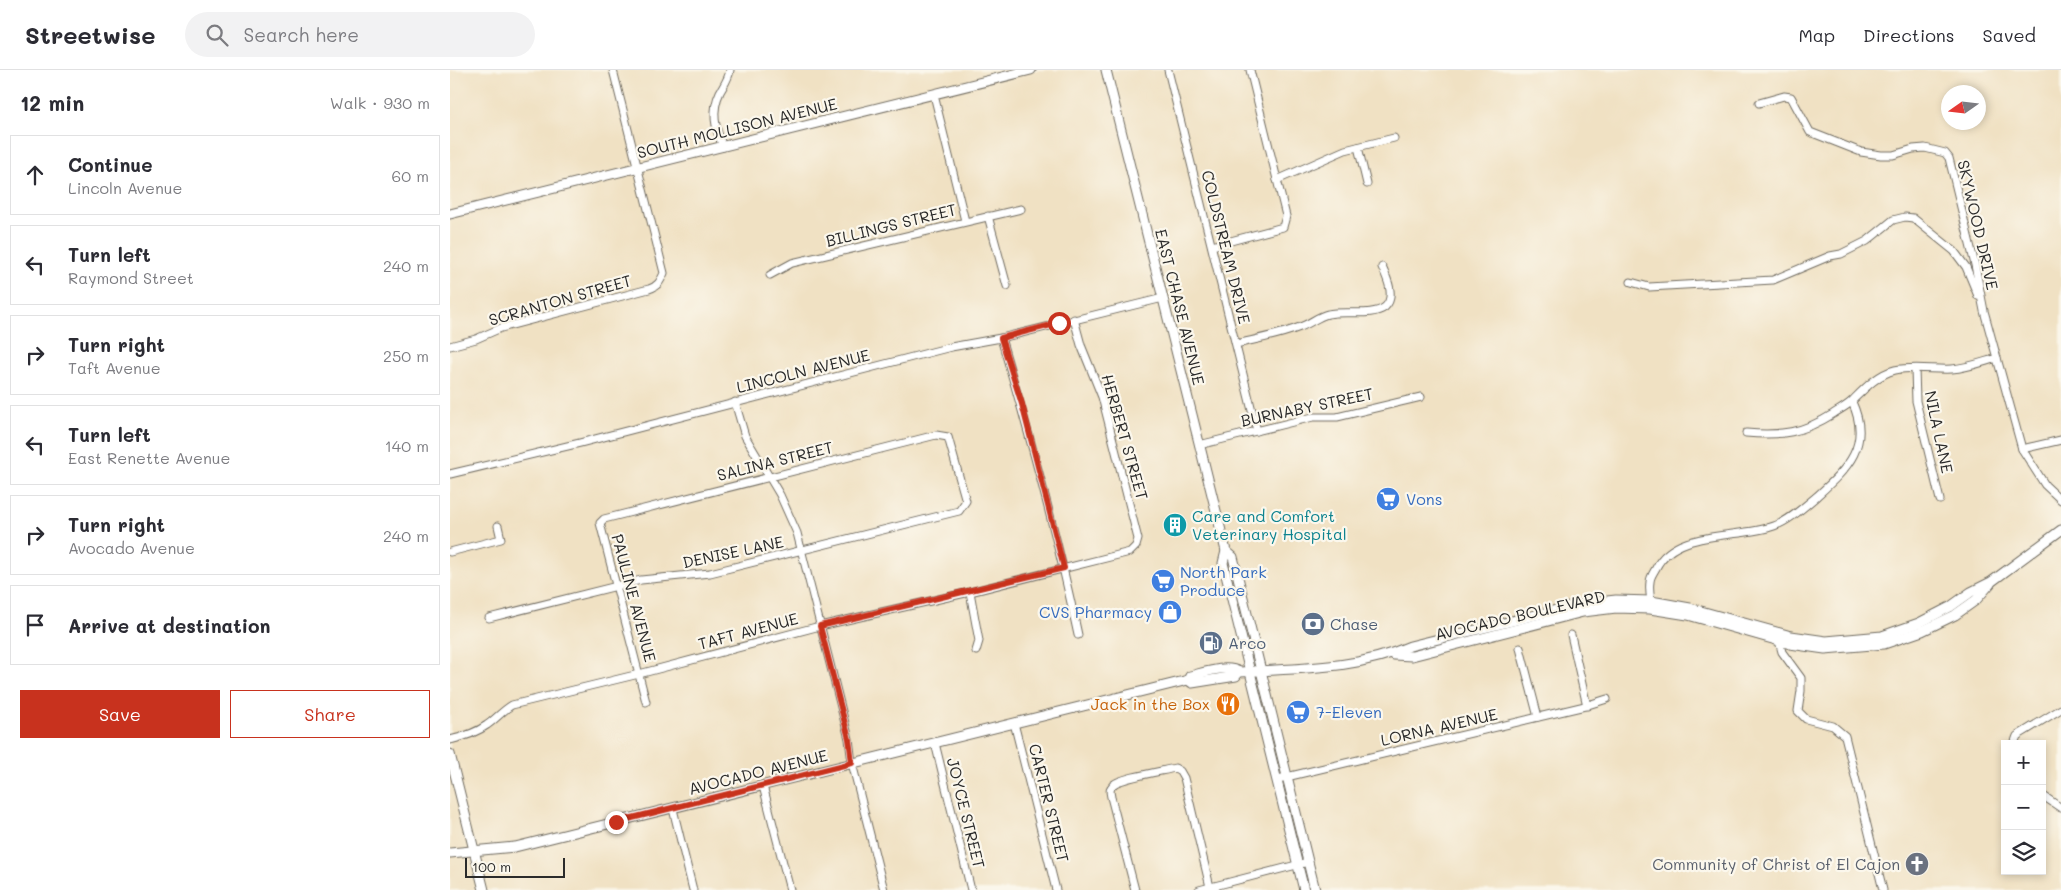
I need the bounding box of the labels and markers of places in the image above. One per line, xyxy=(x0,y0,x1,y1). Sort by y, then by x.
supermarket icon: Vons xyxy=(1375,486,1401,512)
place label: Vons xyxy=(1406,488,1442,509)
place label: Care and Comfort Veterinary Hospital xyxy=(1192,505,1347,544)
building icon: Care and Comfort Veterinary Hospital xyxy=(1162,512,1188,538)
place label: North Park Produce xyxy=(1180,561,1267,600)
supermarket icon: North Park Produce xyxy=(1150,568,1176,594)
shop icon: CVS Pharmacy xyxy=(1157,599,1183,625)
place label: CVS Pharmacy xyxy=(1039,601,1152,622)
bank icon: Chase xyxy=(1300,611,1326,637)
place label: Chase xyxy=(1330,613,1378,634)
fuel station icon: Arco xyxy=(1198,630,1224,656)
place label: Arco xyxy=(1228,632,1266,653)
restaurant icon: Jack in the Box xyxy=(1215,691,1241,717)
place label: Jack in the Box xyxy=(1091,693,1210,714)
supermarket icon: 7-Eleven xyxy=(1285,699,1311,725)
place label: 7-Eleven xyxy=(1316,701,1382,722)
church icon: Community of Christ of El Cajon xyxy=(1904,851,1930,877)
place label: Community of Christ of El Cajon xyxy=(1652,853,1900,874)

